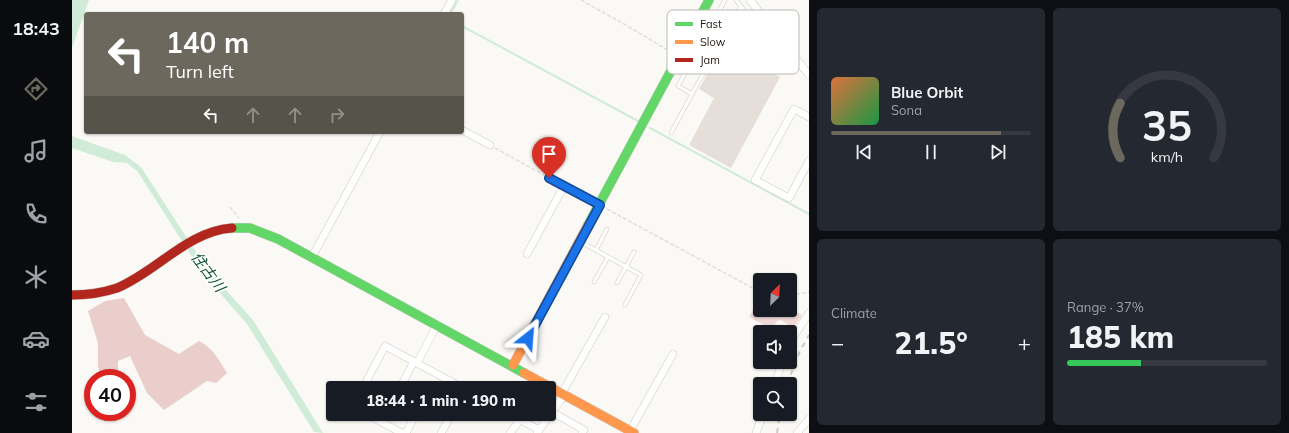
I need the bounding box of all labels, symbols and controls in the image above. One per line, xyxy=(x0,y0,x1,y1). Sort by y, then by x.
legend xyxy=(667,10,799,74)
text: 18:43 xyxy=(12,17,60,40)
text: Fast xyxy=(700,17,722,31)
text: 140 m xyxy=(166,25,249,60)
icon: left xyxy=(100,28,152,80)
text: Slow xyxy=(700,35,726,49)
text: Jam xyxy=(700,53,720,67)
text: Turn left xyxy=(166,60,234,83)
icon: directions xyxy=(22,75,50,103)
text: Blue Orbit xyxy=(891,83,963,102)
text: 35 xyxy=(1142,98,1192,150)
text: Sona xyxy=(891,102,922,118)
icon: left xyxy=(200,104,222,126)
icon: ahead xyxy=(242,104,264,126)
icon: ahead xyxy=(284,104,306,126)
icon: right xyxy=(326,104,348,126)
icon: music xyxy=(22,137,50,165)
pin xyxy=(532,137,566,178)
icon: previous xyxy=(853,141,875,163)
icon: pause xyxy=(920,141,942,163)
icon: next xyxy=(987,141,1009,163)
icon: arrive xyxy=(538,143,560,165)
text: km/h xyxy=(1151,147,1183,165)
icon: phone xyxy=(22,200,50,228)
water label: 住古川 xyxy=(187,248,231,297)
icon: climate xyxy=(22,263,50,291)
north arrow xyxy=(753,273,797,317)
map controls xyxy=(753,273,797,421)
text: Range · 37% xyxy=(1067,299,1144,315)
text: Climate xyxy=(831,305,877,321)
position arrow xyxy=(507,317,549,359)
text: 185 km xyxy=(1067,318,1174,356)
text: 21.5° xyxy=(894,324,968,362)
icon: car xyxy=(22,325,50,353)
button: sound xyxy=(753,325,797,369)
text: − xyxy=(831,329,844,357)
text: + xyxy=(1018,329,1031,357)
speed limit sign: 40 xyxy=(84,369,136,421)
button: search xyxy=(753,377,797,421)
icon: filters xyxy=(22,388,50,416)
text: 18:44 · 1 min · 190 m xyxy=(366,391,516,410)

